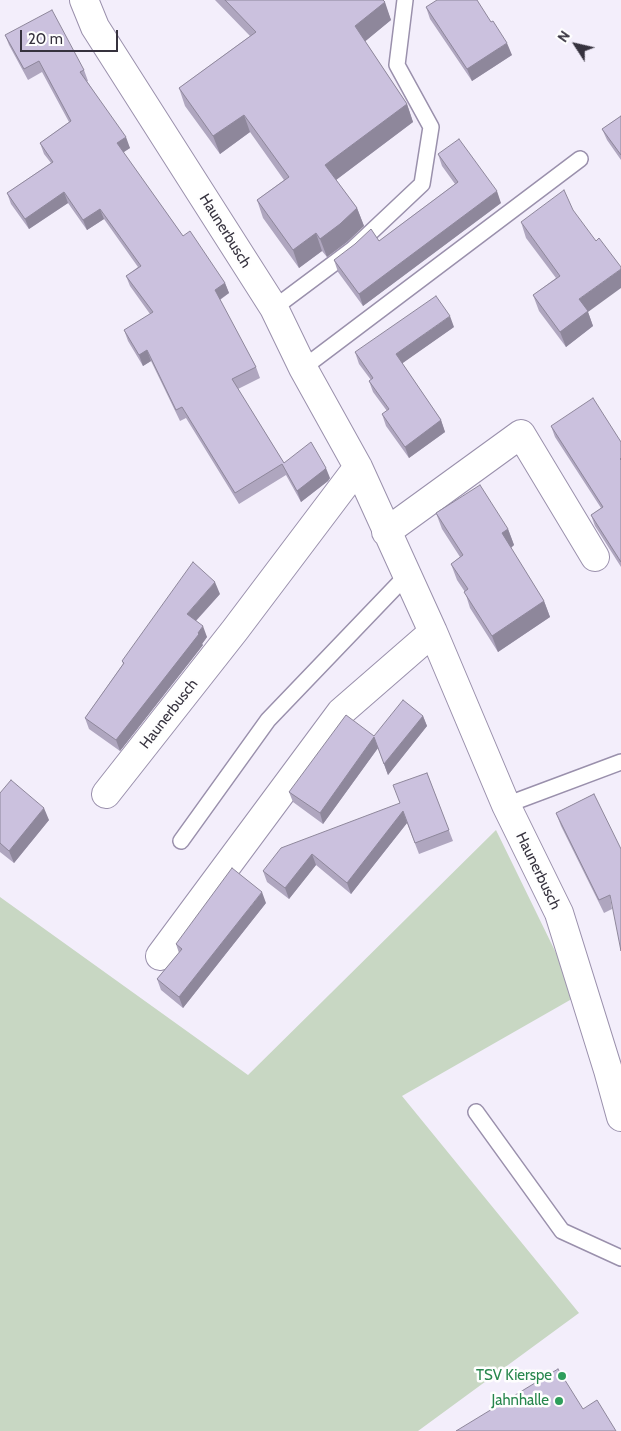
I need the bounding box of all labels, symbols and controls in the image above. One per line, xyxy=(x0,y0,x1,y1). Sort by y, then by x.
scale bar xyxy=(22,20,120,52)
north arrow xyxy=(551,20,601,70)
text: N xyxy=(553,27,574,46)
text: 20 m xyxy=(28,30,63,48)
street label: Haunerbusch xyxy=(195,191,255,271)
street label: Haunerbusch xyxy=(136,676,202,752)
street label: Haunerbusch xyxy=(512,829,564,913)
place label: TSV Kierspe xyxy=(476,1367,552,1385)
marker: TSV Kierspe xyxy=(556,1370,568,1382)
place label: Jahnhalle xyxy=(492,1392,549,1410)
marker: Jahnhalle xyxy=(553,1395,565,1407)

